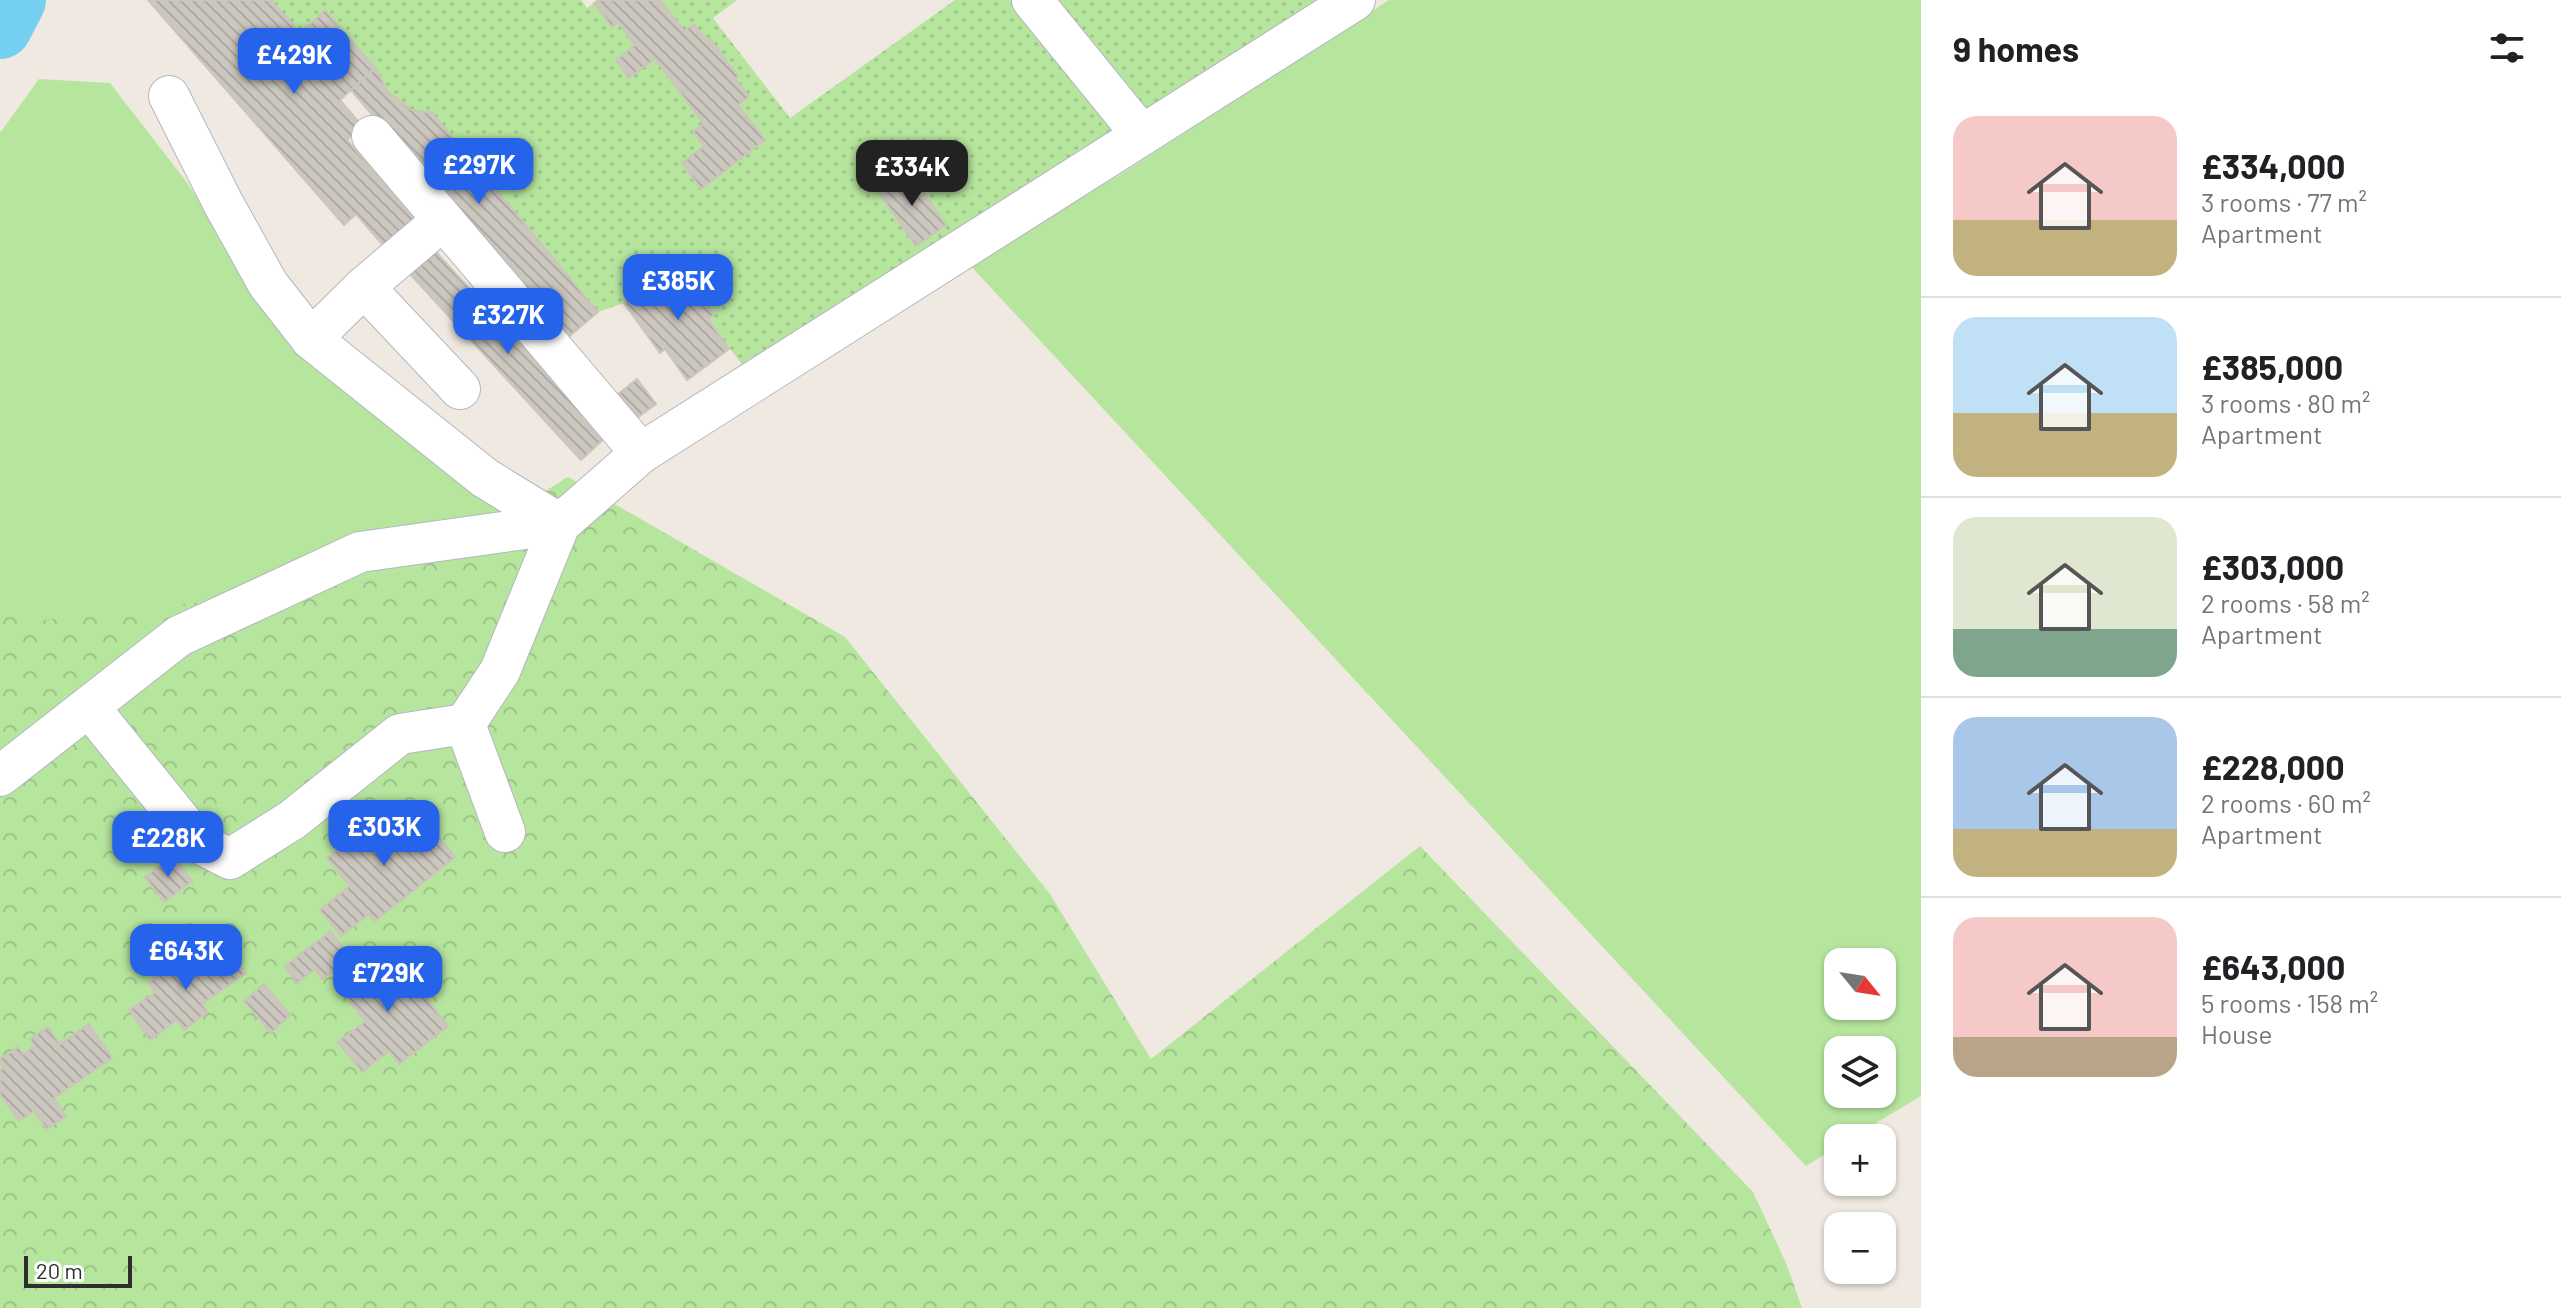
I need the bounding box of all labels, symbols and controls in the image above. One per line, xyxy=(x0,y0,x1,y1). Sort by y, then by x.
icon: filters xyxy=(2485,26,2529,70)
pin: £429K xyxy=(238,28,350,96)
text: 9 homes xyxy=(1953,28,2079,69)
text: £429K xyxy=(256,38,332,69)
pin: £297K xyxy=(423,138,535,206)
pin: £334K xyxy=(856,140,968,208)
text: £334,000 xyxy=(2201,145,2345,186)
text: £297K xyxy=(442,148,516,179)
icon: home xyxy=(2017,148,2113,244)
text: £334K xyxy=(874,150,950,181)
text: 3 rooms · 77 m² xyxy=(2201,186,2367,217)
text: Apartment xyxy=(2201,217,2322,248)
pin: £385K xyxy=(622,254,734,322)
text: £385K xyxy=(641,264,715,295)
pin: £327K xyxy=(452,288,564,356)
text: £327K xyxy=(471,298,545,329)
text: £385,000 xyxy=(2201,346,2343,387)
icon: home xyxy=(2017,349,2113,445)
text: 3 rooms · 80 m² xyxy=(2201,387,2371,418)
text: Apartment xyxy=(2201,418,2322,449)
text: £303,000 xyxy=(2201,546,2344,587)
icon: home xyxy=(2017,549,2113,645)
text: 2 rooms · 58 m² xyxy=(2201,587,2370,618)
text: Apartment xyxy=(2201,618,2322,649)
text: £228,000 xyxy=(2201,746,2345,787)
icon: home xyxy=(2017,749,2113,845)
text: 2 rooms · 60 m² xyxy=(2201,787,2371,818)
pin: £303K xyxy=(328,800,440,868)
text: £303K xyxy=(346,810,422,841)
pin: £228K xyxy=(112,811,224,879)
text: Apartment xyxy=(2201,818,2322,849)
text: £228K xyxy=(130,821,206,852)
pin: £643K xyxy=(130,924,242,992)
text: £643K xyxy=(148,934,224,965)
pin: £729K xyxy=(332,946,444,1014)
text: £643,000 xyxy=(2201,946,2345,987)
north arrow xyxy=(1824,948,1896,1020)
map controls xyxy=(1824,948,1896,1284)
icon: home xyxy=(2017,949,2113,1045)
text: £729K xyxy=(351,956,425,987)
text: 5 rooms · 158 m² xyxy=(2201,987,2378,1018)
text: House xyxy=(2201,1018,2272,1049)
button: layers xyxy=(1824,1036,1896,1108)
button: + xyxy=(1824,1124,1896,1196)
button: − xyxy=(1824,1212,1896,1284)
scale bar xyxy=(24,1252,132,1288)
text: 20 m xyxy=(36,1257,83,1283)

